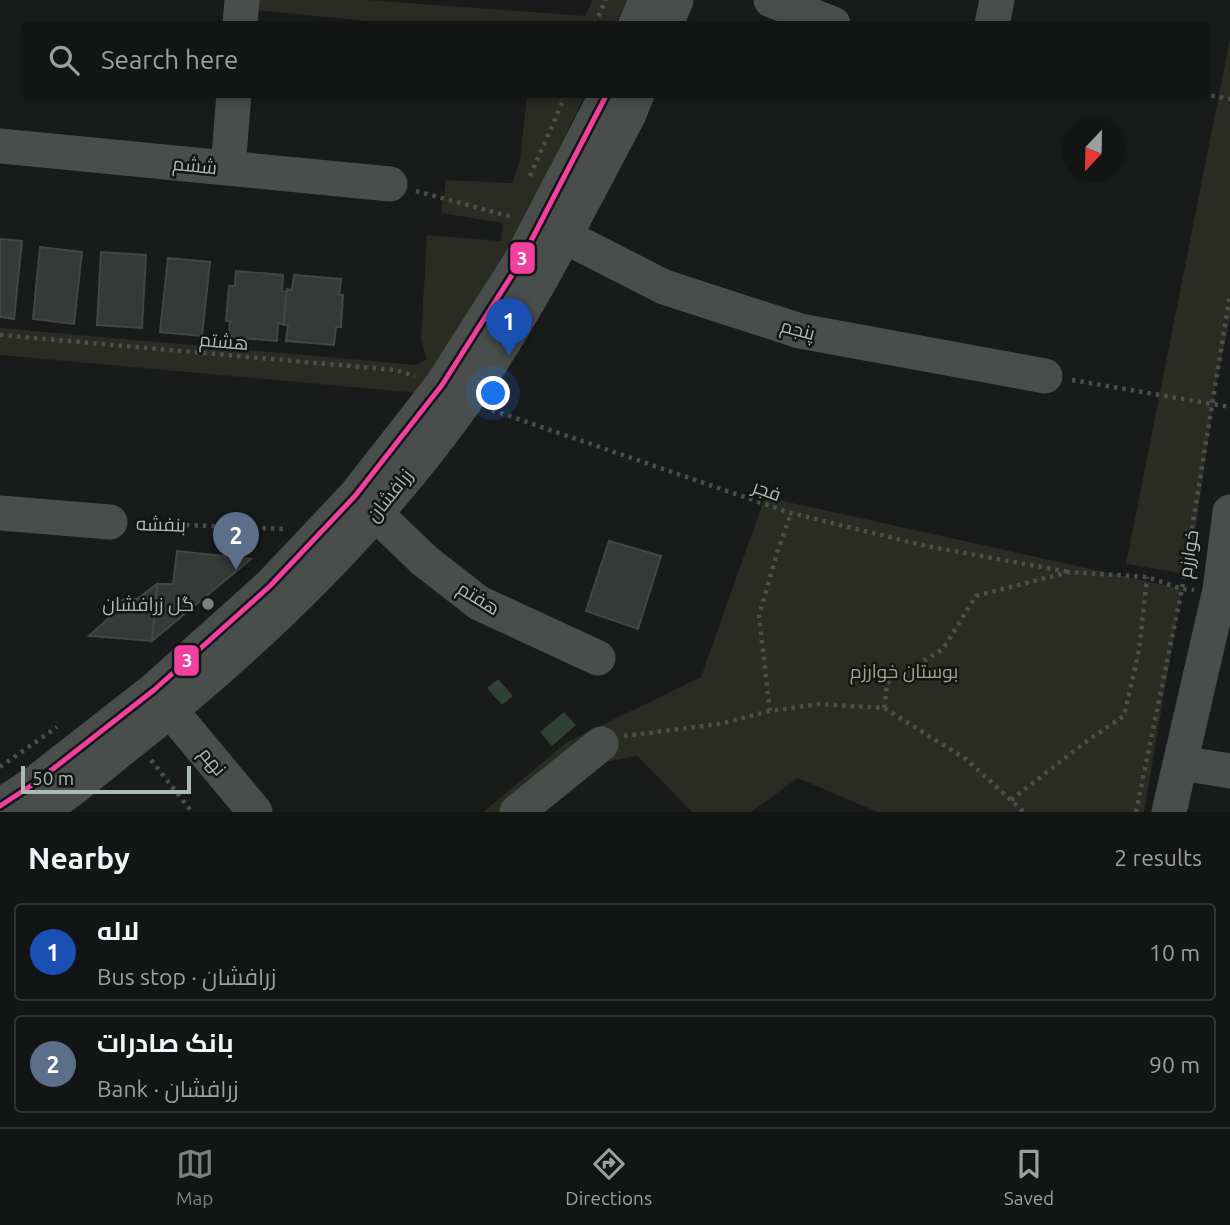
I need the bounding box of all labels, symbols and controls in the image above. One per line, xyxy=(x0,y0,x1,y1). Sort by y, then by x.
search box xyxy=(21,21,1209,98)
icon: search xyxy=(45,41,83,79)
text: Search here xyxy=(101,45,238,74)
north arrow xyxy=(1062,119,1125,182)
street label: ششم xyxy=(171,152,218,181)
line badge: 3 xyxy=(509,241,536,275)
text: 3 xyxy=(517,247,527,269)
pin: 1 xyxy=(486,298,532,356)
street label: پنجم xyxy=(778,314,818,347)
street label: هشتم xyxy=(198,328,250,357)
your location xyxy=(476,376,510,410)
street label: زرافشان xyxy=(361,464,418,526)
street label: فجر xyxy=(748,474,784,506)
street label: بنفشه xyxy=(136,512,186,536)
pin: 2 xyxy=(213,512,259,570)
street label: خوارزم xyxy=(1173,528,1206,580)
street label: هفتم xyxy=(452,577,504,622)
place label: گل زرافشان xyxy=(102,593,194,616)
marker: گل زرافشان xyxy=(200,596,216,612)
line badge: 3 xyxy=(173,644,200,677)
text: 3 xyxy=(182,649,192,671)
park label: بوستان خوارزم xyxy=(850,660,958,685)
street label: نهم xyxy=(193,742,231,782)
scale bar xyxy=(21,763,191,795)
text: 50 m xyxy=(32,767,74,789)
text: Nearby xyxy=(28,841,130,875)
text: 2 results xyxy=(1114,845,1202,870)
text: لاله xyxy=(97,916,139,945)
text: 1 xyxy=(47,940,59,965)
text: 10 m xyxy=(1149,940,1200,965)
text: Bus stop · زرافشان xyxy=(97,964,276,989)
text: بانک صادرات xyxy=(97,1028,234,1057)
text: 2 xyxy=(47,1052,59,1077)
text: 90 m xyxy=(1149,1052,1200,1077)
text: Bank · زرافشان xyxy=(97,1076,239,1101)
tab: Map xyxy=(176,1145,214,1209)
tab: Directions xyxy=(565,1145,652,1209)
tab: Saved xyxy=(1004,1145,1054,1209)

